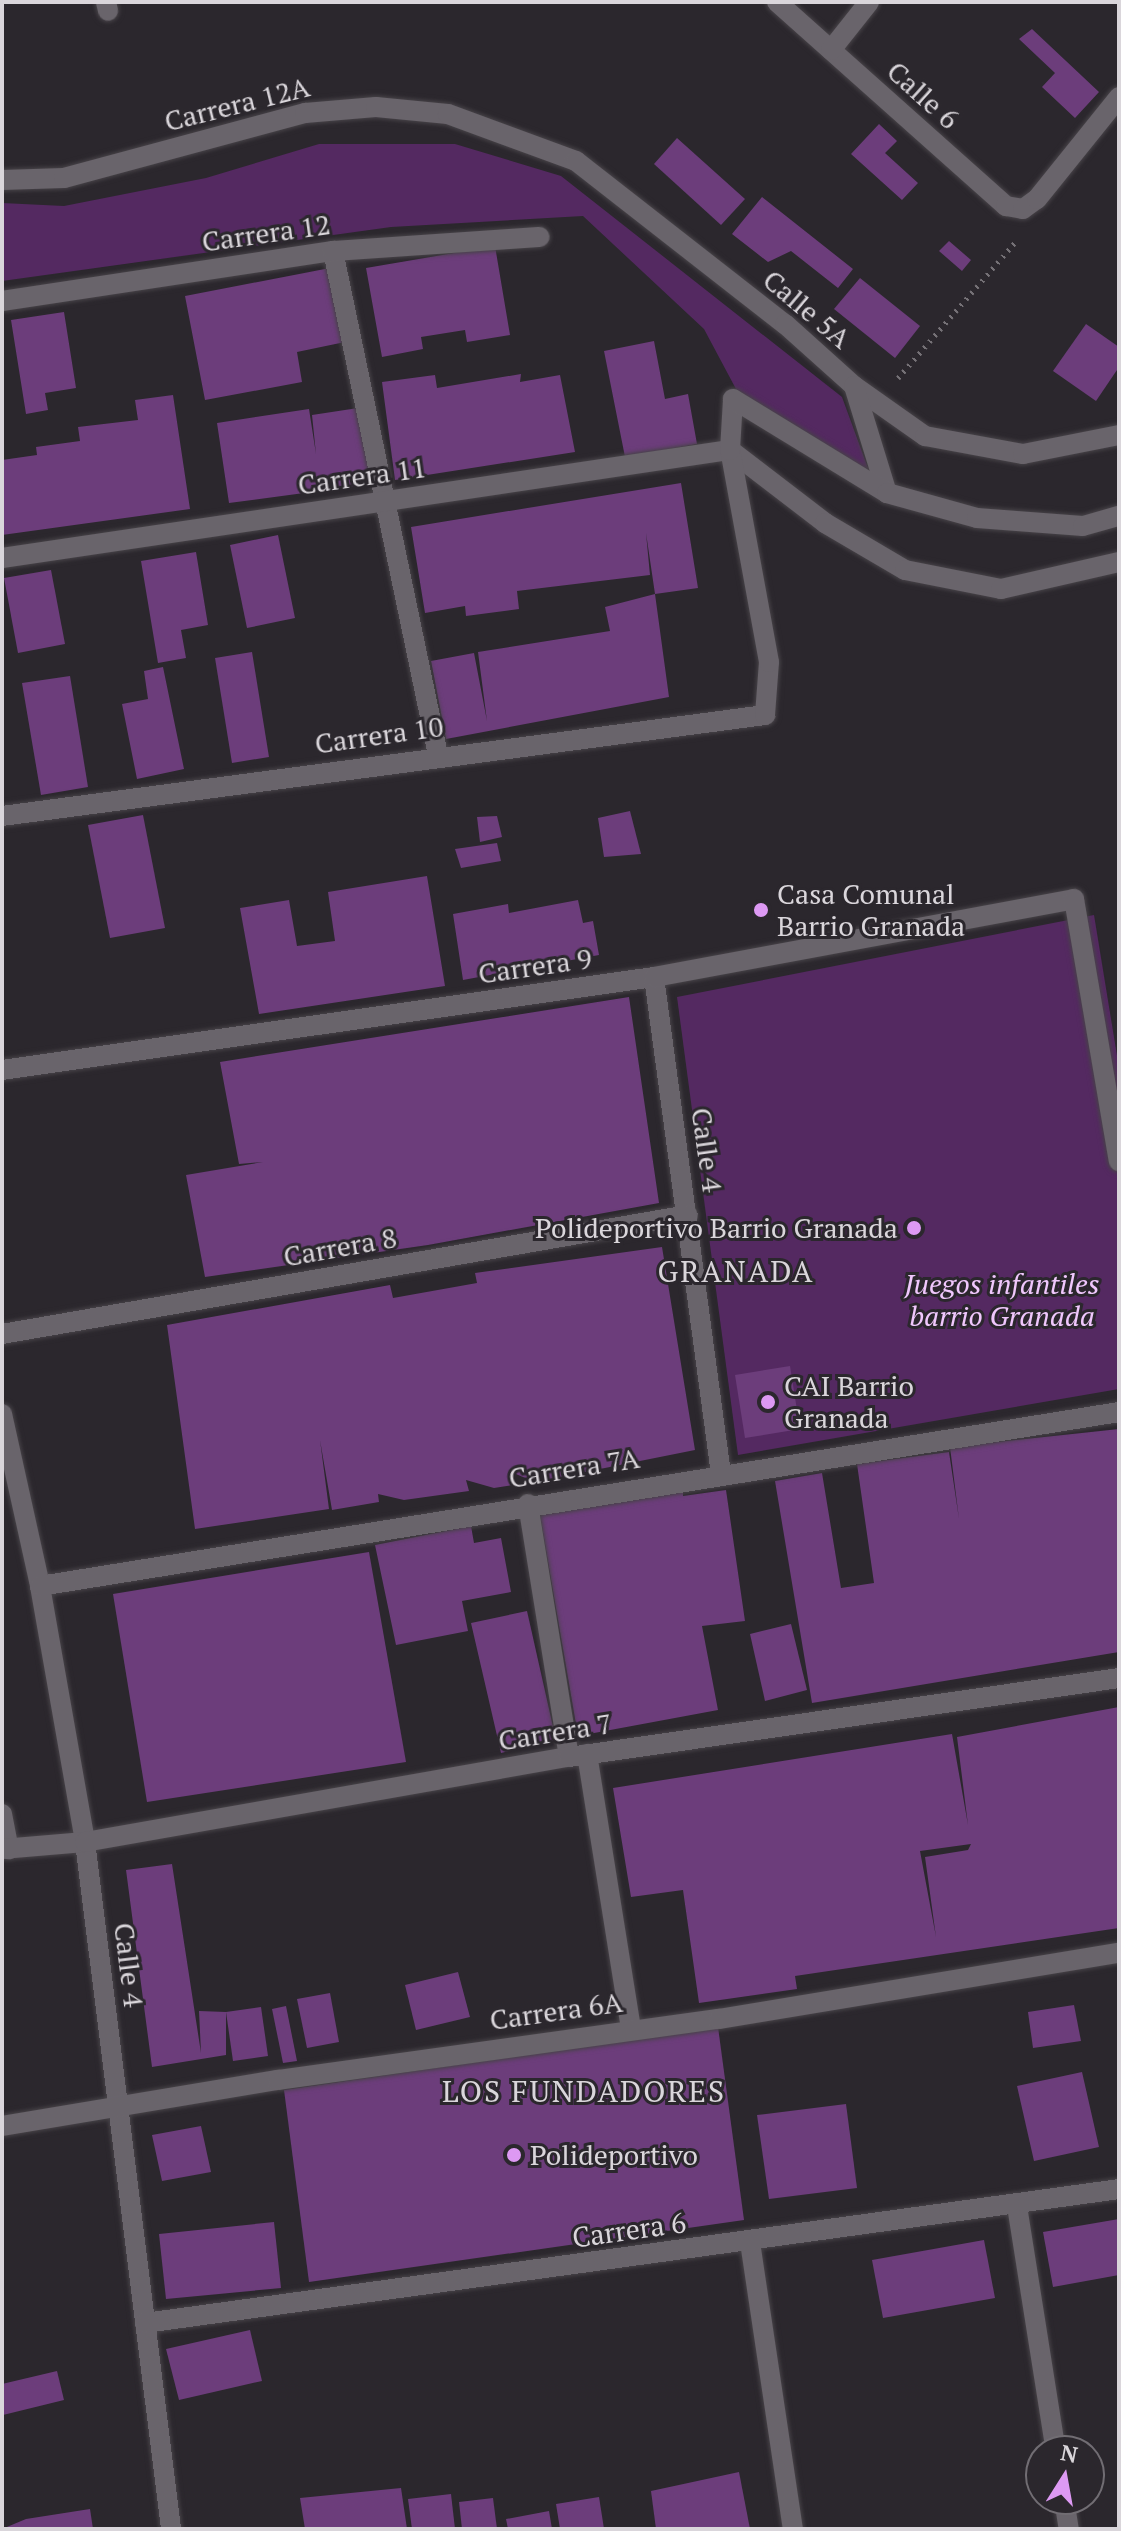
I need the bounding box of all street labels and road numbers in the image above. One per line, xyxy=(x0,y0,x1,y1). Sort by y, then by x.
street label: Calle 6 xyxy=(880,54,966,136)
street label: Carrera 12A xyxy=(161,70,313,138)
street label: Carrera 12 xyxy=(200,207,332,259)
street label: Calle 5A xyxy=(756,263,858,355)
street label: Carrera 11 xyxy=(296,450,428,502)
street label: Carrera 10 xyxy=(313,709,445,761)
street label: Carrera 9 xyxy=(476,941,594,991)
street label: Calle 4 xyxy=(684,1106,730,1194)
street label: Carrera 8 xyxy=(281,1221,399,1273)
street label: Carrera 7A xyxy=(506,1441,642,1495)
street label: Carrera 7 xyxy=(496,1706,614,1758)
street label: Calle 4 xyxy=(107,1921,151,2009)
street label: Carrera 6A xyxy=(488,1985,624,2037)
street label: Carrera 6 xyxy=(570,2205,688,2255)

